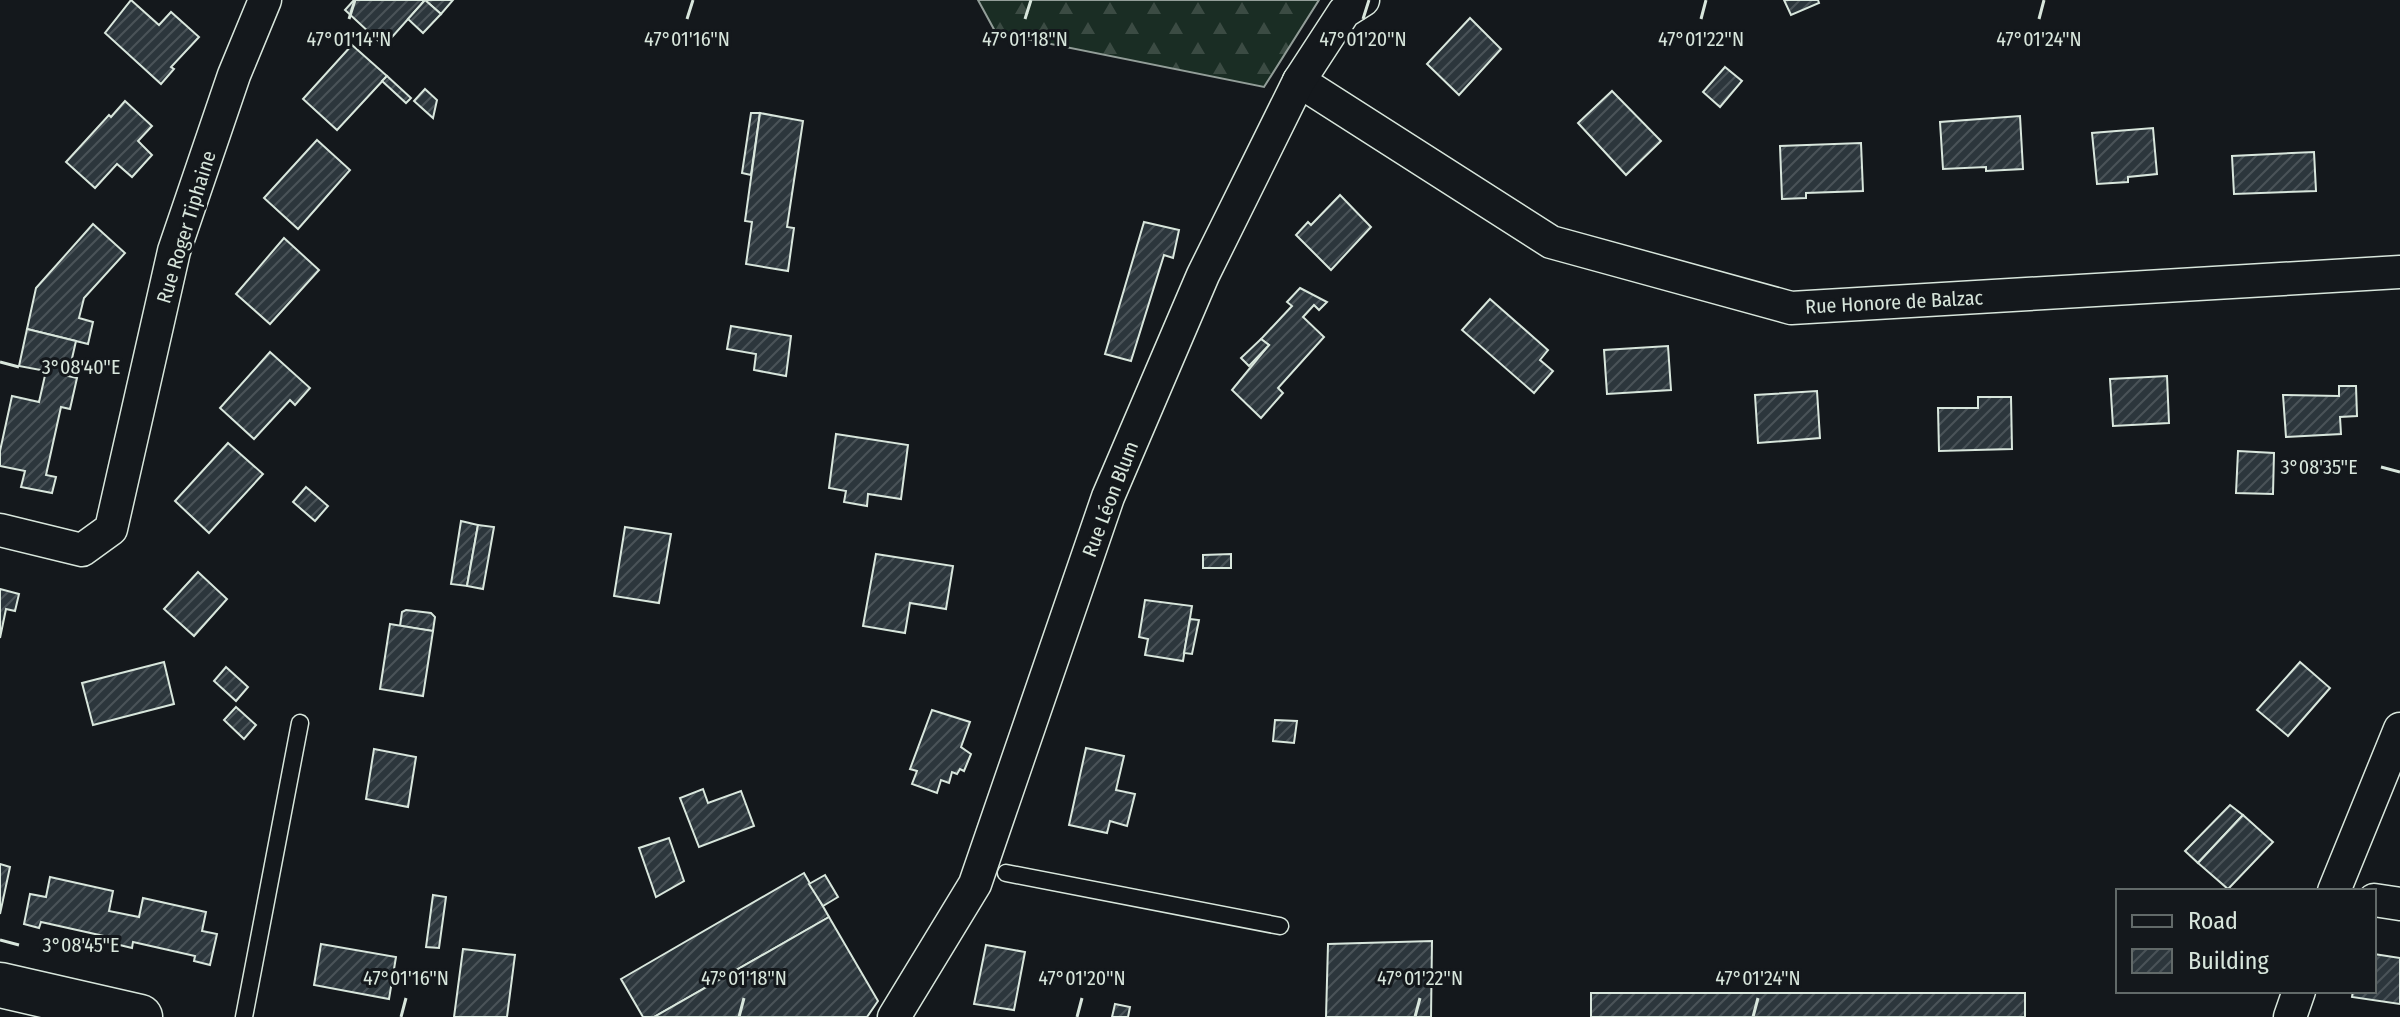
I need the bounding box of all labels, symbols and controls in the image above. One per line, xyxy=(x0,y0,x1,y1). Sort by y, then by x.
text: 47°01'14"N xyxy=(307,27,391,51)
text: 47°01'16"N xyxy=(644,27,730,51)
text: 47°01'18"N xyxy=(982,27,1068,51)
text: 47°01'20"N xyxy=(1319,27,1407,51)
text: 47°01'22"N xyxy=(1658,27,1744,51)
text: 47°01'24"N xyxy=(1996,27,2082,51)
street label: Rue Roger Tiphaine xyxy=(151,148,221,306)
street label: Rue Honore de Balzac xyxy=(1805,285,1984,319)
text: 3°08'40"E xyxy=(42,355,120,379)
street label: Rue Léon Blum xyxy=(1077,438,1143,560)
text: 3°08'35"E xyxy=(2280,455,2358,479)
legend xyxy=(2116,889,2376,993)
text: Road xyxy=(2188,907,2238,935)
text: 3°08'45"E xyxy=(43,933,119,957)
text: Building xyxy=(2188,947,2270,975)
text: 47°01'16"N xyxy=(363,966,449,990)
text: 47°01'18"N xyxy=(701,966,787,990)
text: 47°01'20"N xyxy=(1038,966,1126,990)
text: 47°01'22"N xyxy=(1377,966,1463,990)
text: 47°01'24"N xyxy=(1715,966,1801,990)

